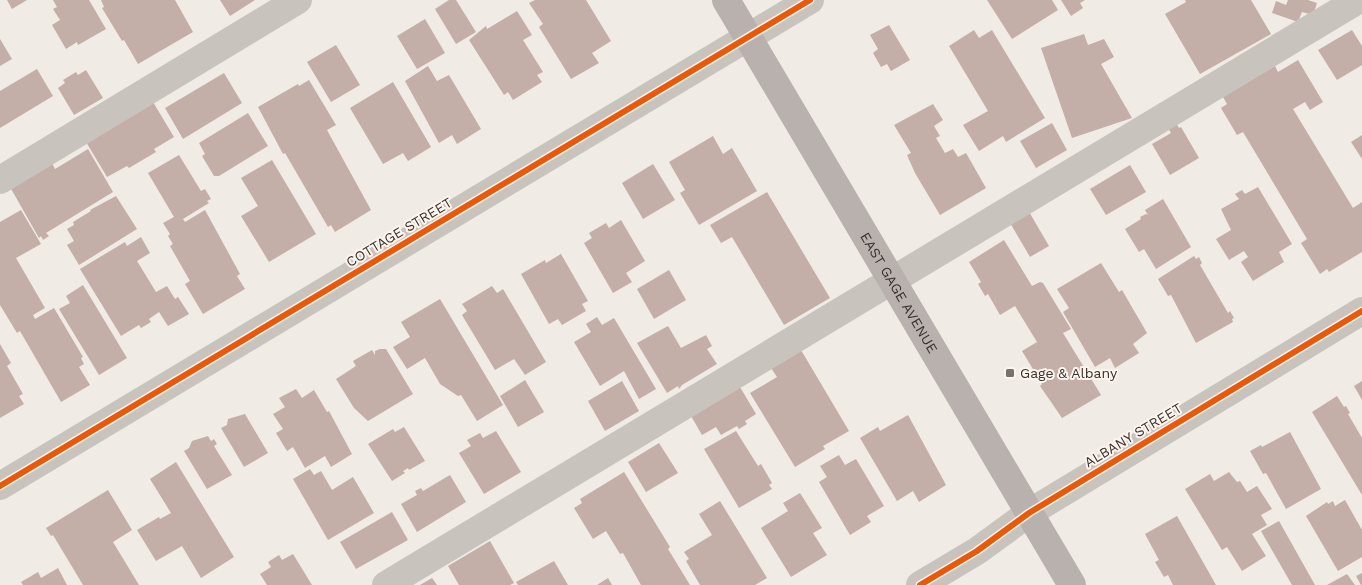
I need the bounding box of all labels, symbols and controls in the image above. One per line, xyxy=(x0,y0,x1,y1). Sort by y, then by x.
street label: COTTAGE STREET xyxy=(343,194,455,270)
street label: EAST GAGE AVENUE xyxy=(857,229,941,356)
place label: Gage & Albany xyxy=(1020,365,1118,381)
marker: Gage & Albany xyxy=(1004,367,1016,379)
street label: ALBANY STREET xyxy=(1081,399,1185,470)

